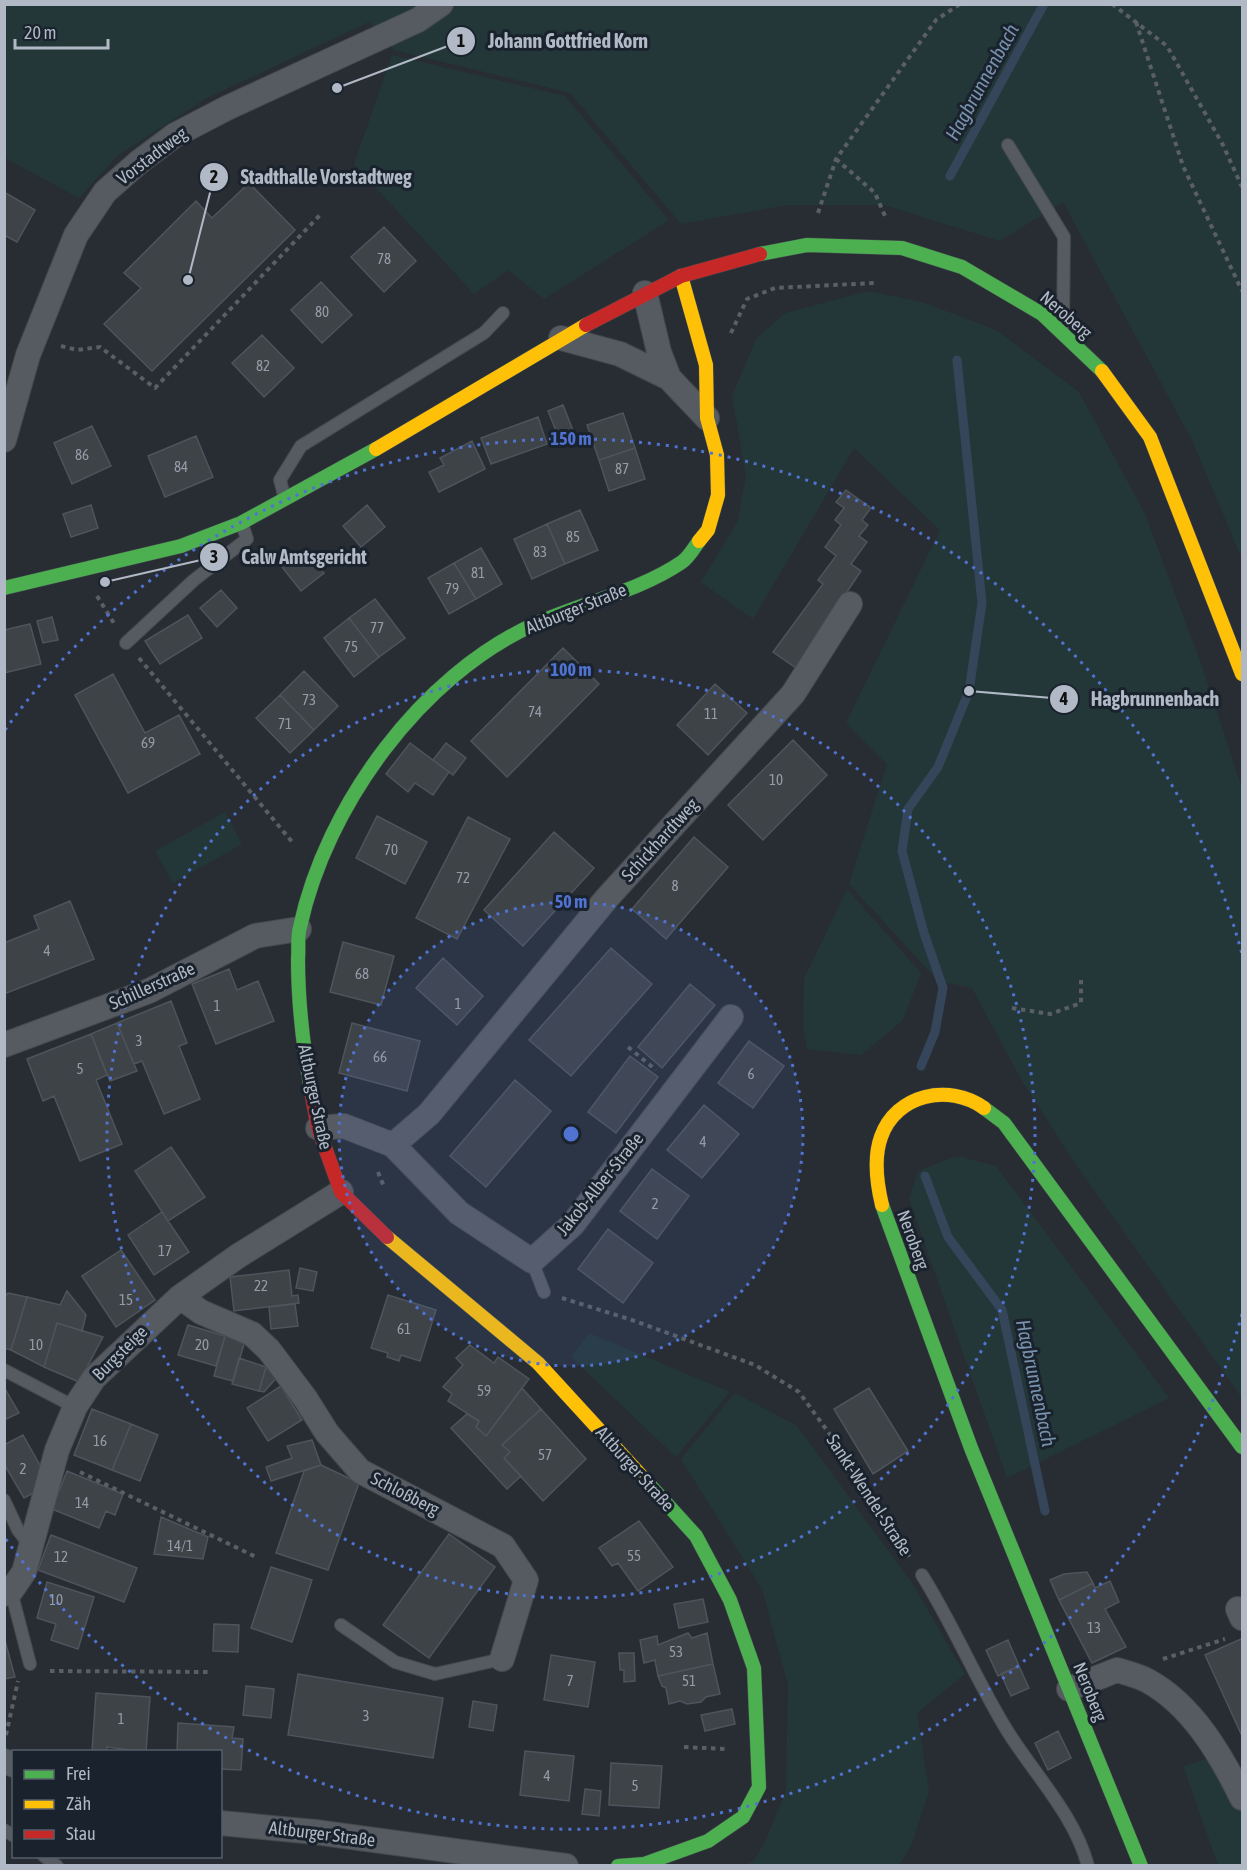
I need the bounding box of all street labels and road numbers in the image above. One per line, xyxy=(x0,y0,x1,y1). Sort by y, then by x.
street label: Vorstadtweg xyxy=(113,122,191,189)
street label: Neroberg xyxy=(1036,286,1097,343)
street label: Altburger Straße xyxy=(522,579,629,638)
street label: Schickhardtweg xyxy=(617,794,702,885)
street label: Schillerstraße xyxy=(106,957,198,1014)
street label: Altburger Straße xyxy=(294,1042,337,1151)
street label: Jakob-Alber-Straße xyxy=(552,1128,647,1239)
street label: Neroberg xyxy=(893,1207,934,1273)
street label: Burgsteige xyxy=(88,1321,151,1384)
street label: Altburger Straße xyxy=(592,1422,679,1515)
street label: Sankt-Wendel-Straße xyxy=(822,1430,916,1559)
street label: Schloßberg xyxy=(368,1467,443,1520)
street label: Neroberg xyxy=(1069,1659,1112,1725)
street label: Altburger Straße xyxy=(268,1817,376,1850)

